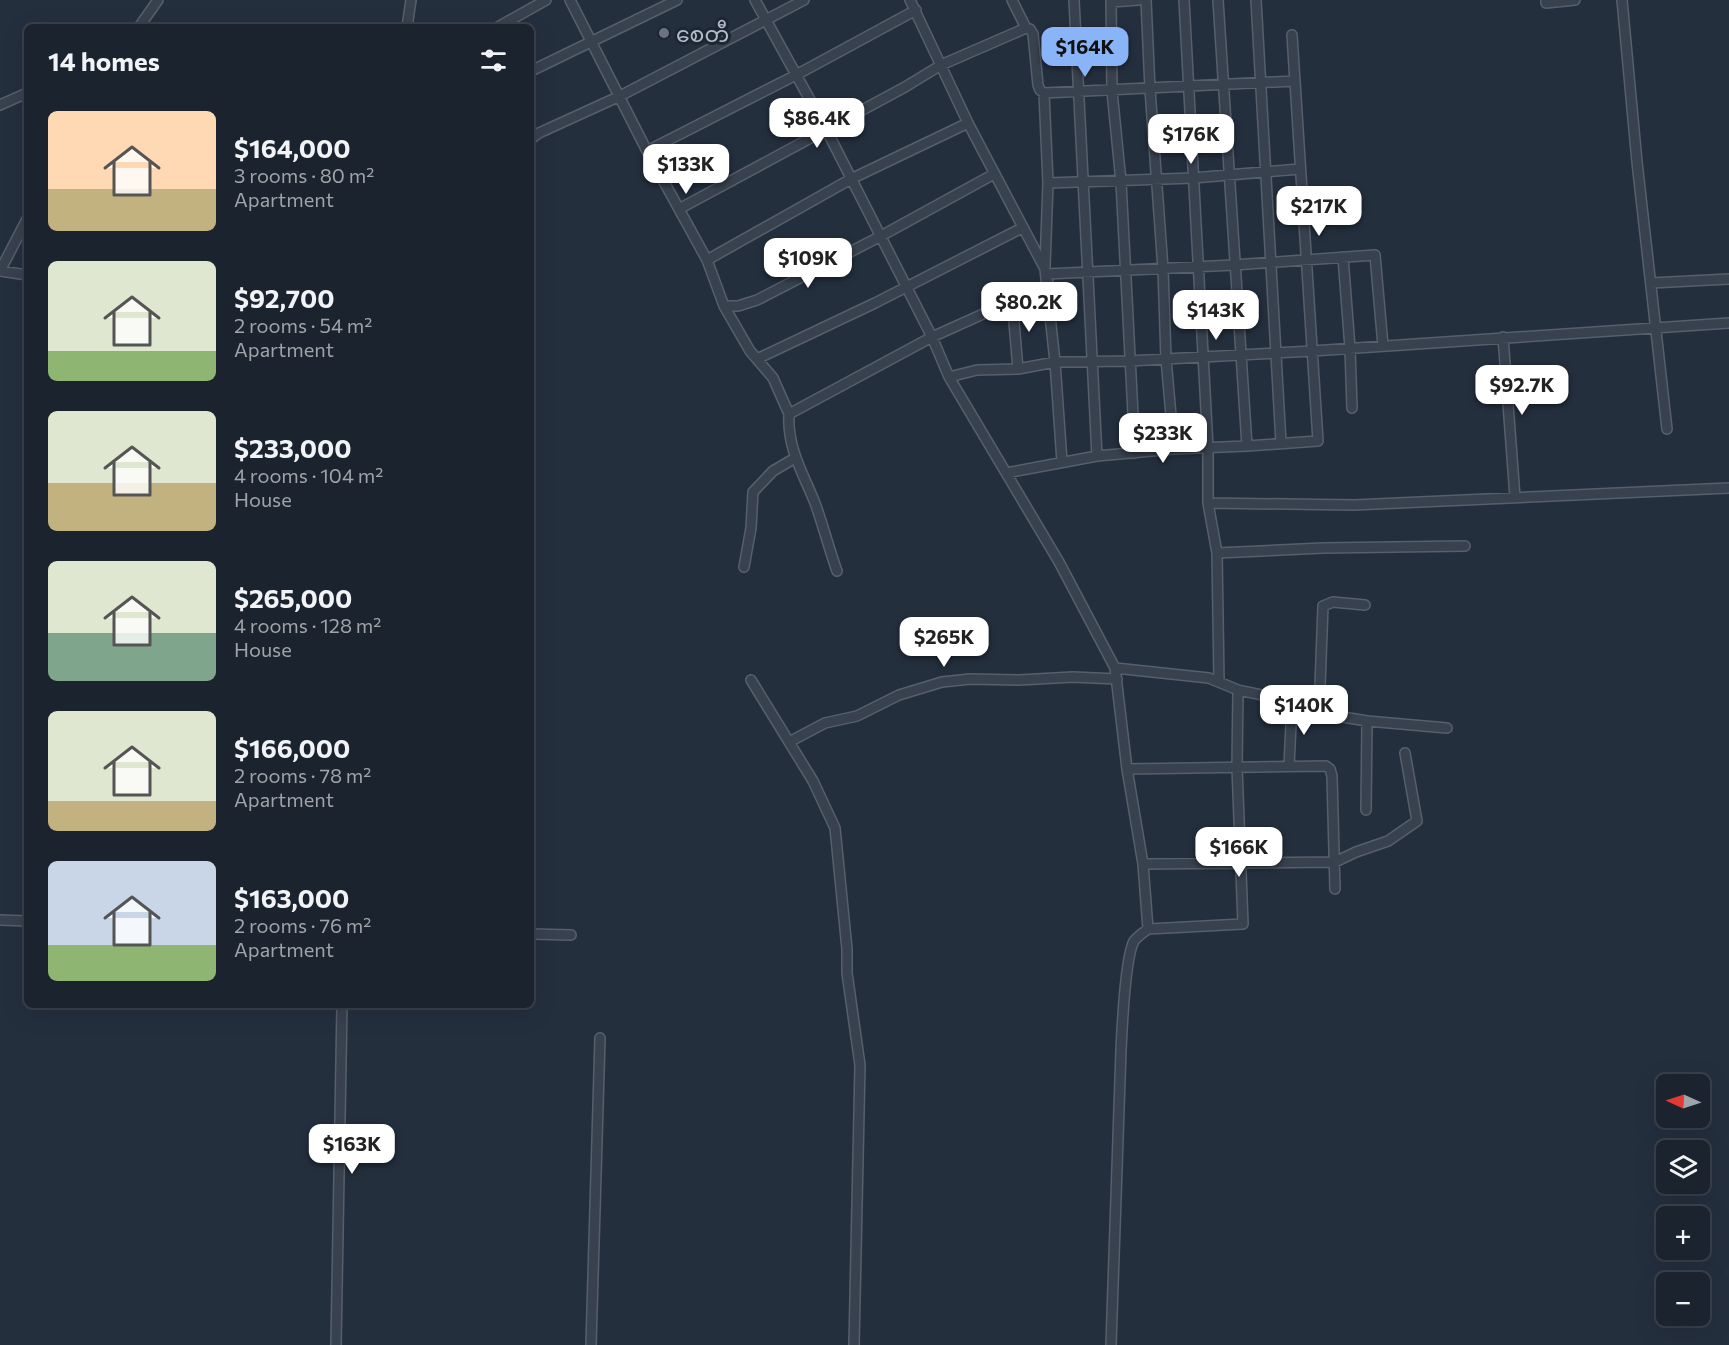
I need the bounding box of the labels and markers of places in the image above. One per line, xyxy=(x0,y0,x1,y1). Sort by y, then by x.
place label: စေတီ xyxy=(676,19,729,47)
marker: စေတီ xyxy=(657,26,671,40)
pin: $164K xyxy=(1043,27,1127,78)
pin: $86.4K xyxy=(768,98,866,149)
pin: $176K xyxy=(1149,114,1233,165)
pin: $133K xyxy=(644,144,728,195)
pin: $217K xyxy=(1277,186,1361,237)
pin: $109K xyxy=(766,238,850,289)
pin: $80.2K xyxy=(980,282,1078,333)
pin: $143K xyxy=(1174,290,1258,341)
pin: $92.7K xyxy=(1473,365,1571,416)
pin: $233K xyxy=(1121,413,1205,464)
pin: $265K xyxy=(902,617,986,668)
pin: $140K xyxy=(1262,685,1346,736)
pin: $166K xyxy=(1197,827,1281,878)
pin: $163K xyxy=(310,1124,394,1175)

